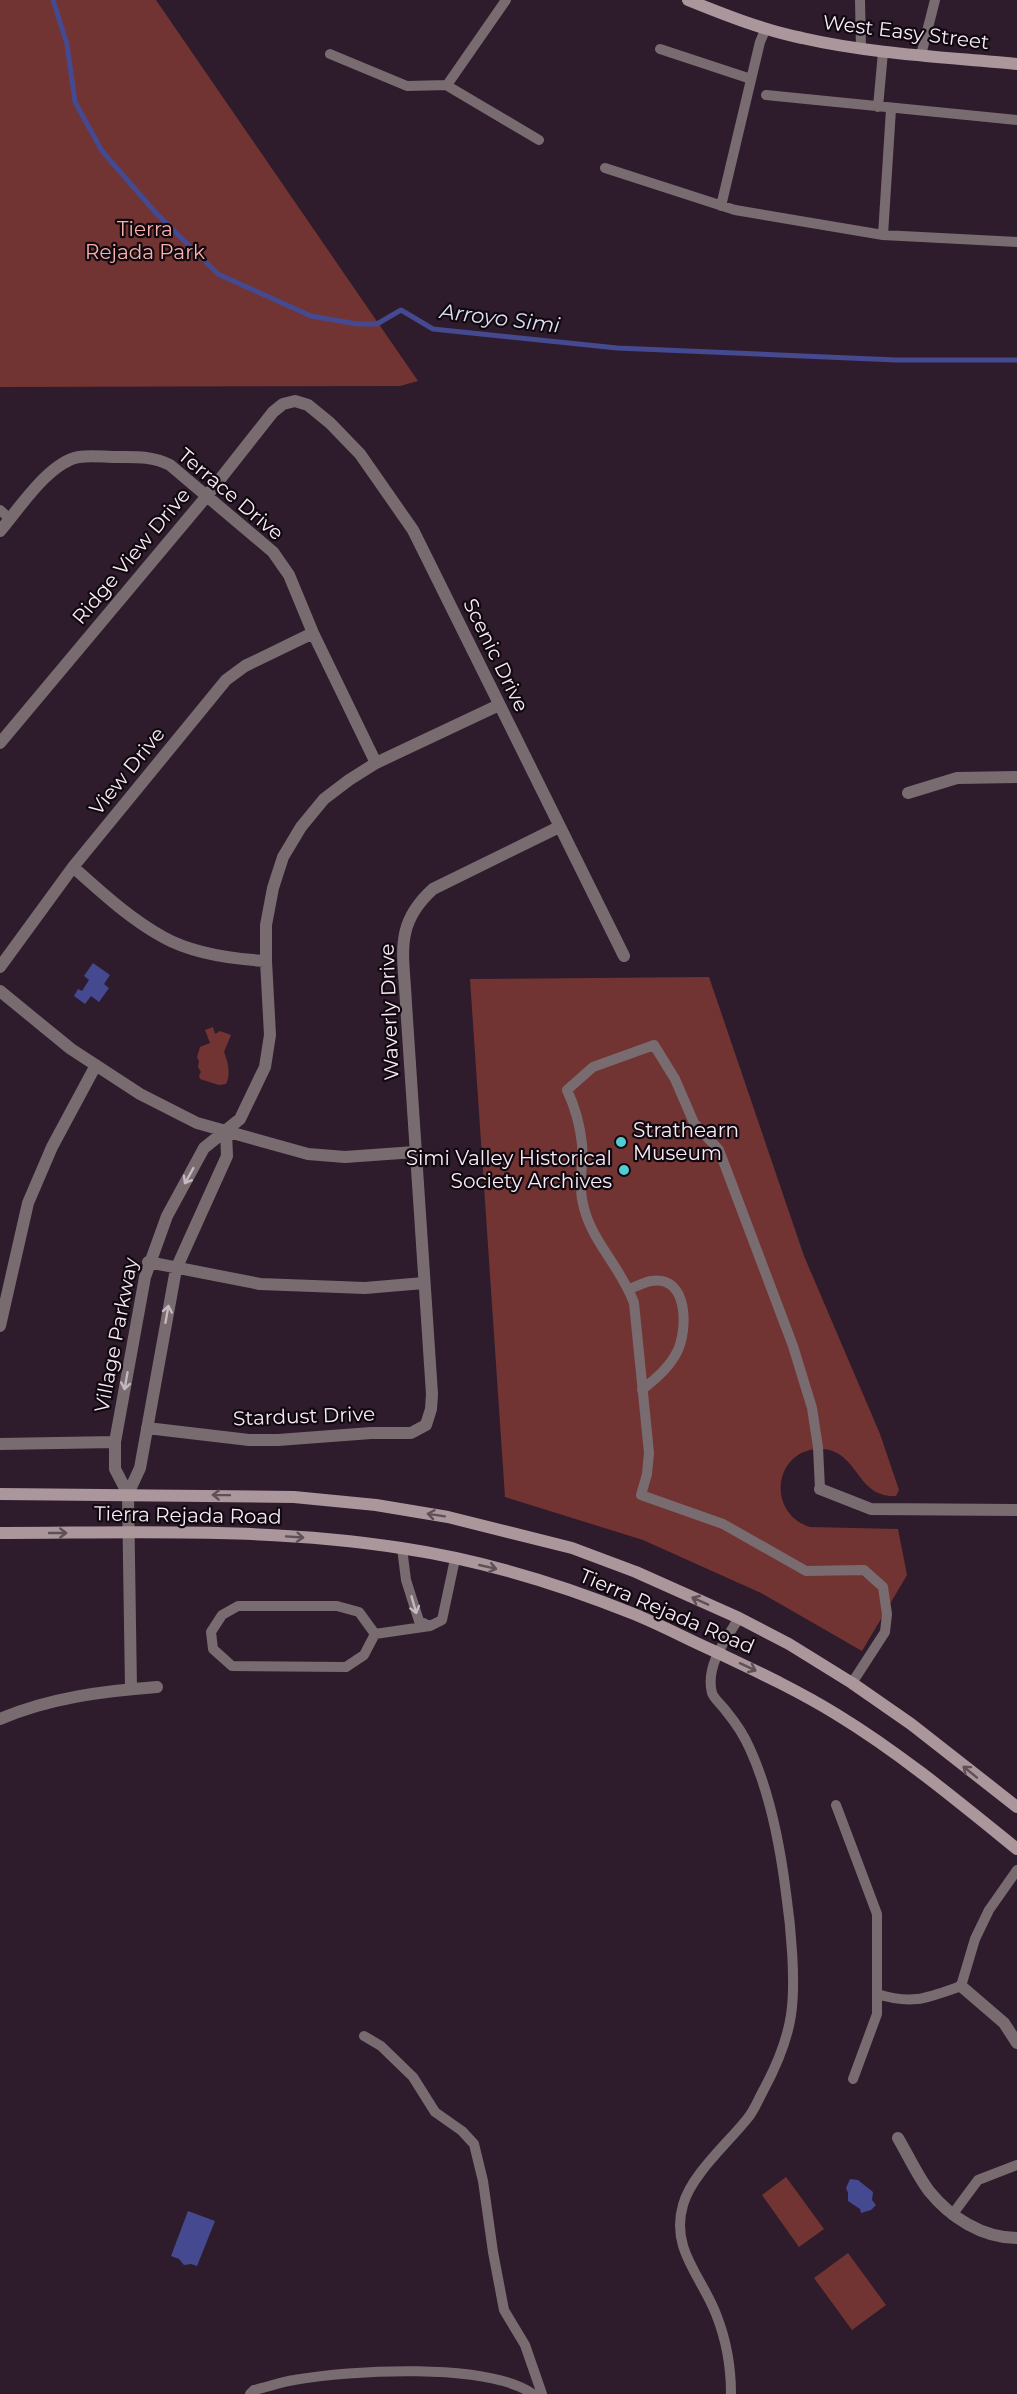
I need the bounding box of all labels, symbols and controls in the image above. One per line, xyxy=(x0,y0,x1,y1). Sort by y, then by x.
street label: West Easy Street xyxy=(821,10,991,54)
park label: Tierra Rejada Park xyxy=(85,217,205,264)
water label: Arroyo Simi xyxy=(437,298,562,338)
street label: Terrace Drive xyxy=(173,443,289,545)
street label: Ridge View Drive xyxy=(67,483,195,629)
street label: Scenic Drive xyxy=(458,594,534,716)
street label: View Drive xyxy=(84,722,170,820)
street label: Waverly Drive xyxy=(375,943,403,1081)
place label: Strathearn Museum xyxy=(633,1118,739,1165)
marker: Strathearn Museum xyxy=(614,1135,628,1149)
place label: Simi Valley Historical Society Archives xyxy=(406,1146,612,1193)
marker: Simi Valley Historical Society Archives xyxy=(617,1163,631,1177)
one-way arrow xyxy=(183,1167,195,1184)
street label: Village Parkway xyxy=(89,1255,143,1414)
one-way arrow xyxy=(162,1305,173,1324)
one-way arrow xyxy=(120,1370,131,1390)
street label: Stardust Drive xyxy=(233,1402,375,1430)
one-way arrow xyxy=(211,1489,231,1501)
street label: Tierra Rejada Road xyxy=(94,1501,282,1529)
one-way arrow xyxy=(426,1509,446,1520)
one-way arrow xyxy=(48,1527,68,1539)
one-way arrow xyxy=(285,1532,305,1543)
one-way arrow xyxy=(478,1561,497,1573)
street label: Tierra Rejada Road xyxy=(576,1563,758,1659)
one-way arrow xyxy=(409,1595,420,1614)
one-way arrow xyxy=(692,1595,710,1606)
one-way arrow xyxy=(738,1661,756,1673)
one-way arrow xyxy=(963,1765,979,1778)

